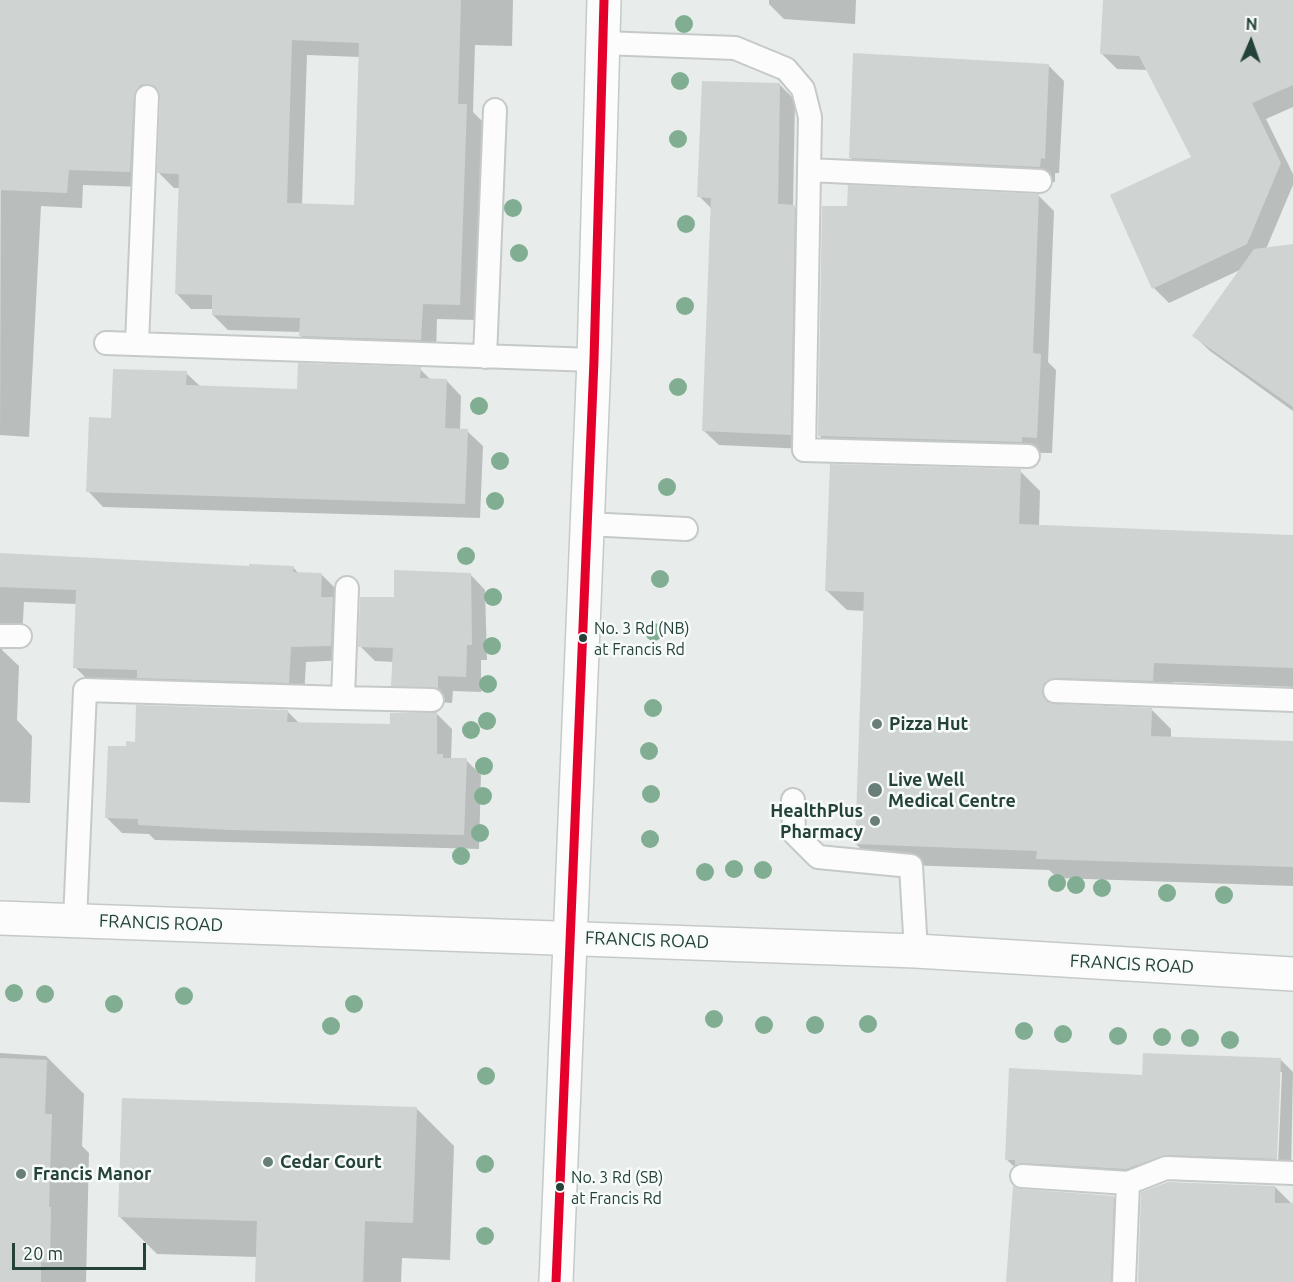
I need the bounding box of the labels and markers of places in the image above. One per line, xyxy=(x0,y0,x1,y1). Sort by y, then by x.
place label: No. 3 Rd (NB) at Francis Rd xyxy=(594,619,689,657)
marker: No. 3 Rd (NB) at Francis Rd xyxy=(577,632,589,644)
place label: Pizza Hut xyxy=(889,713,968,735)
marker: Pizza Hut xyxy=(870,717,884,731)
place label: Live Well Medical Centre xyxy=(888,769,1016,812)
marker: Live Well Medical Centre xyxy=(866,781,884,799)
place label: HealthPlus Pharmacy xyxy=(770,800,863,842)
marker: HealthPlus Pharmacy xyxy=(868,814,882,828)
place label: Cedar Court xyxy=(280,1151,382,1173)
marker: Cedar Court xyxy=(261,1155,275,1169)
place label: Francis Manor xyxy=(33,1163,151,1185)
marker: Francis Manor xyxy=(14,1167,28,1181)
place label: No. 3 Rd (SB) at Francis Rd xyxy=(571,1168,663,1206)
marker: No. 3 Rd (SB) at Francis Rd xyxy=(554,1181,566,1193)

